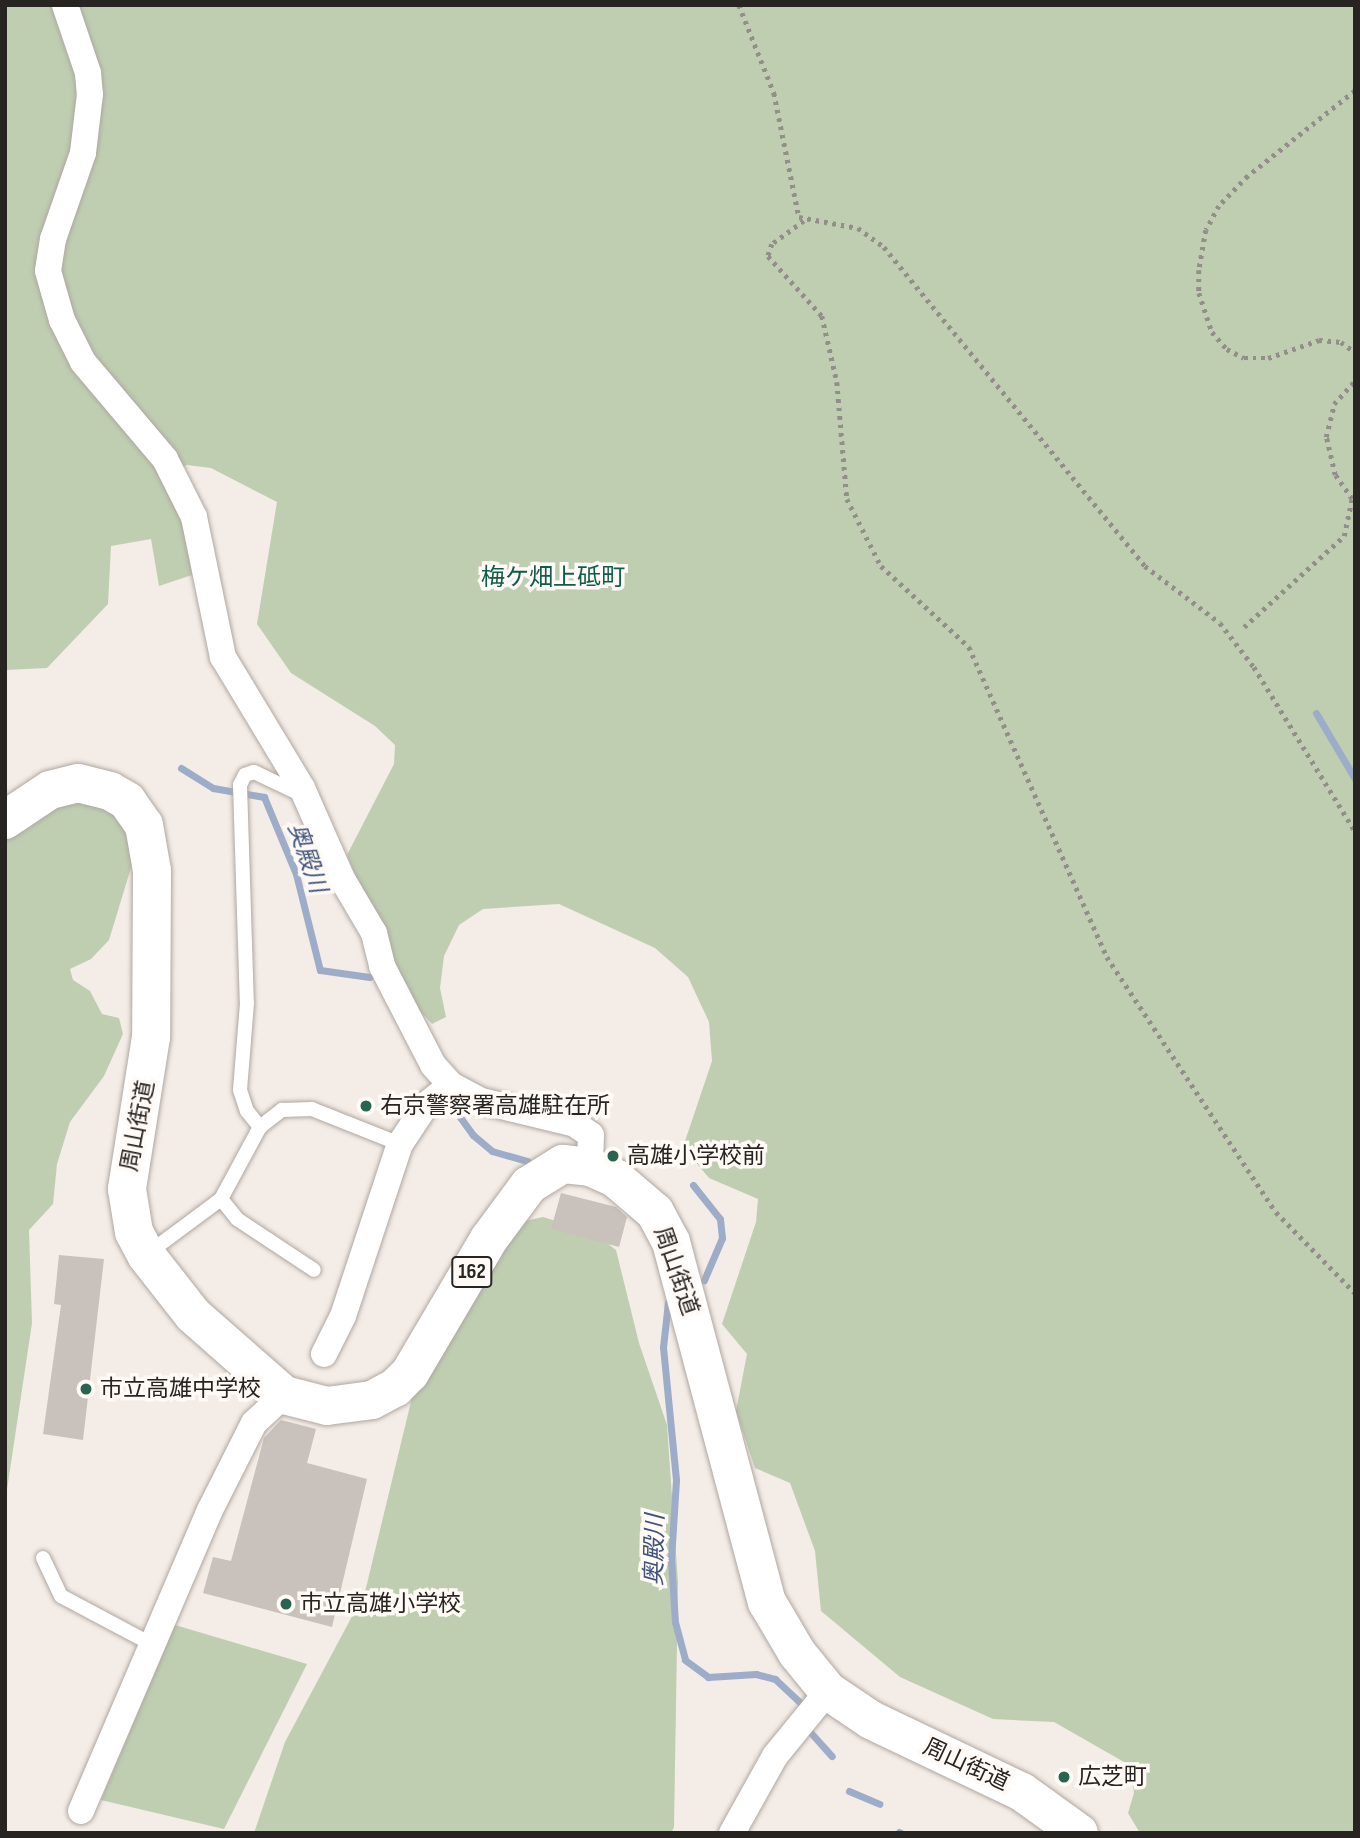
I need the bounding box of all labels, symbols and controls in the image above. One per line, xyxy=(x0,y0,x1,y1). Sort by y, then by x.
district label: 梅ケ畑上砥町 xyxy=(481,564,625,592)
water label: 奥殿川 xyxy=(282,819,332,897)
street label: 周山街道 xyxy=(116,1078,160,1174)
place label: 右京警察署高雄駐在所 xyxy=(380,1092,610,1120)
marker: 右京警察署高雄駐在所 xyxy=(358,1098,374,1114)
place label: 高雄小学校前 xyxy=(627,1142,765,1170)
marker: 高雄小学校前 xyxy=(605,1148,621,1164)
street label: 周山街道 xyxy=(648,1223,704,1319)
road number: 162 xyxy=(451,1254,493,1290)
place label: 市立高雄中学校 xyxy=(100,1375,261,1403)
marker: 市立高雄中学校 xyxy=(78,1381,94,1397)
water label: 奥殿川 xyxy=(640,1514,670,1586)
place label: 市立高雄小学校 xyxy=(300,1590,461,1618)
marker: 市立高雄小学校 xyxy=(278,1596,294,1612)
street label: 周山街道 xyxy=(918,1733,1014,1797)
place label: 広芝町 xyxy=(1078,1763,1147,1791)
marker: 広芝町 xyxy=(1056,1769,1072,1785)

